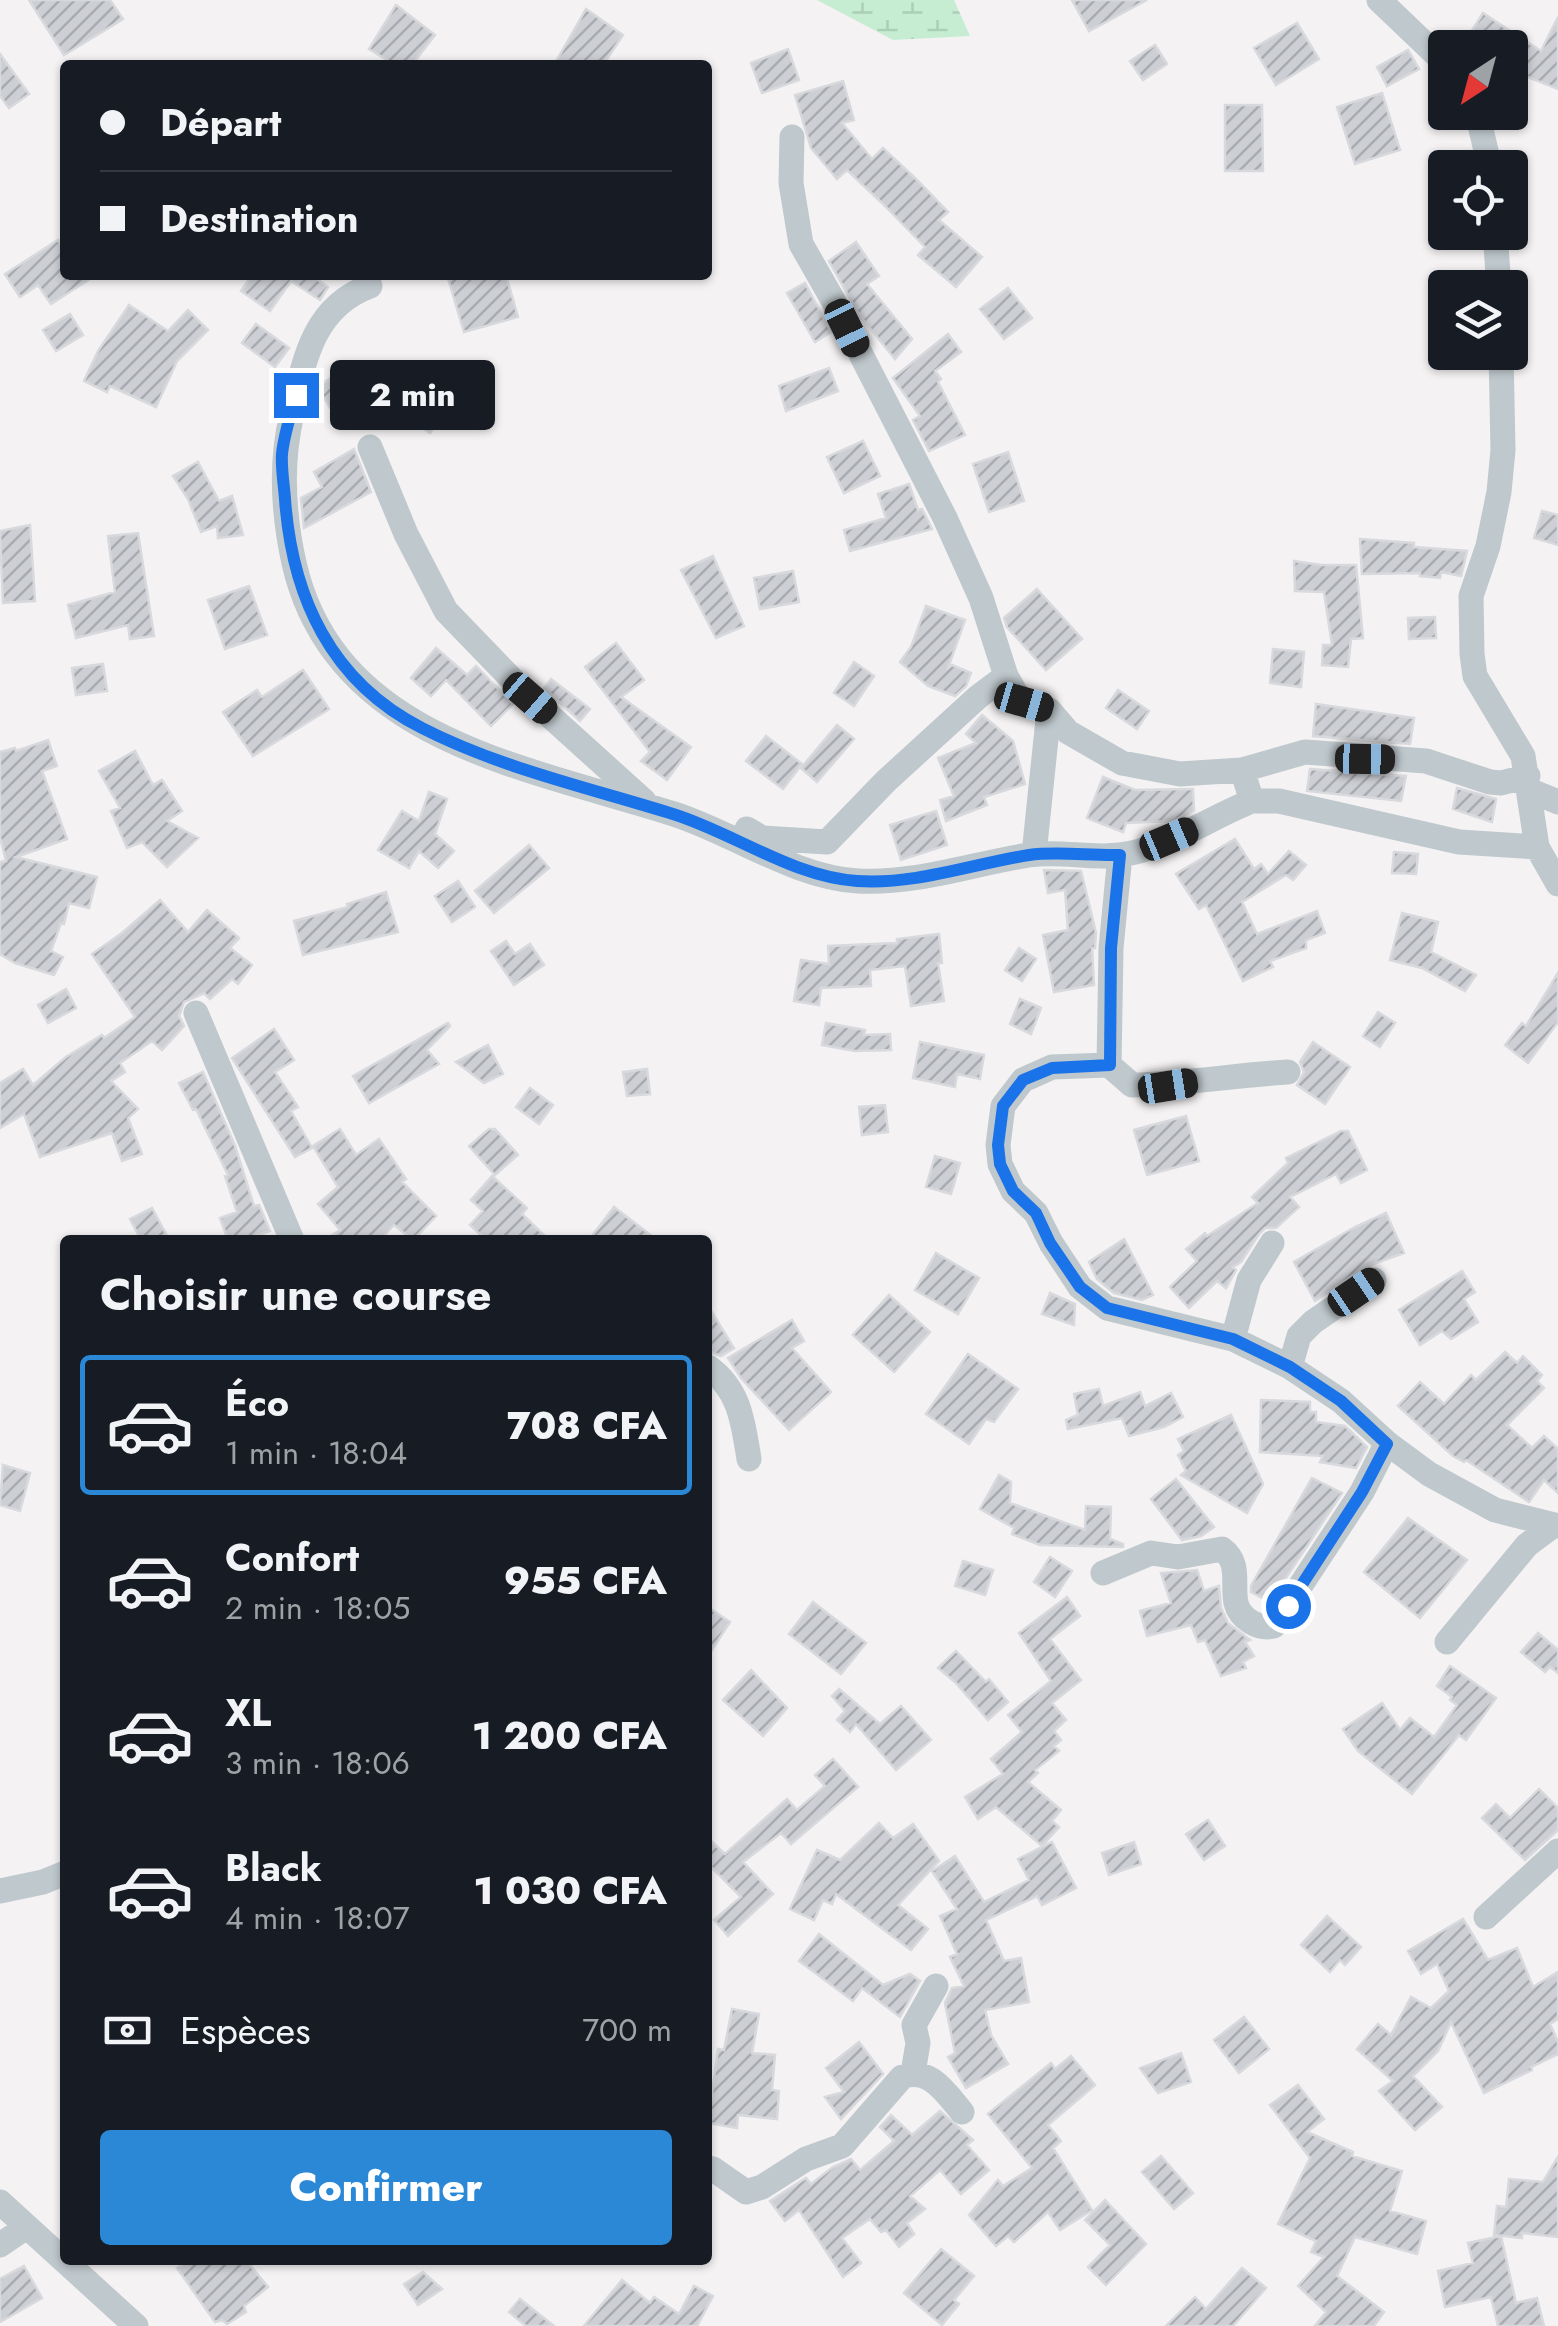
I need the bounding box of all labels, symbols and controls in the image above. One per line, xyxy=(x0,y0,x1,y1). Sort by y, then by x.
north arrow xyxy=(1428,30,1528,130)
map controls xyxy=(1428,30,1528,370)
text: Départ xyxy=(160,95,281,150)
button: locate xyxy=(1428,150,1528,250)
text: Destination xyxy=(160,191,359,246)
button: layers xyxy=(1428,270,1528,370)
car xyxy=(820,294,874,362)
callout: 2 min xyxy=(331,360,496,430)
text: 2 min xyxy=(370,372,455,418)
route end xyxy=(274,373,319,418)
car xyxy=(498,667,562,729)
car xyxy=(991,679,1057,725)
car xyxy=(1335,743,1395,775)
car xyxy=(1136,813,1202,865)
car xyxy=(1136,1066,1200,1106)
text: Choisir une course xyxy=(100,1262,492,1327)
car xyxy=(1323,1263,1389,1321)
text: Éco xyxy=(225,1375,289,1430)
icon: car xyxy=(105,1380,195,1470)
text: 708 CFA xyxy=(507,1398,667,1453)
text: 1 min · 18:04 xyxy=(225,1430,407,1476)
text: Confort xyxy=(225,1530,359,1585)
icon: car xyxy=(105,1535,195,1625)
text: 955 CFA xyxy=(504,1553,667,1608)
route start xyxy=(1266,1584,1311,1629)
text: 2 min · 18:05 xyxy=(225,1585,410,1631)
text: XL xyxy=(225,1685,271,1740)
icon: car xyxy=(105,1690,195,1780)
text: 1 200 CFA xyxy=(472,1708,667,1763)
text: 3 min · 18:06 xyxy=(225,1740,410,1786)
text: Black xyxy=(225,1840,322,1895)
icon: car xyxy=(105,1845,195,1935)
text: 1 030 CFA xyxy=(473,1863,667,1918)
text: 4 min · 18:07 xyxy=(225,1895,410,1941)
icon: cash xyxy=(100,2003,155,2058)
text: Espèces xyxy=(180,2003,311,2058)
text: 700 m xyxy=(582,2007,672,2053)
button: Confirmer xyxy=(100,2130,672,2245)

